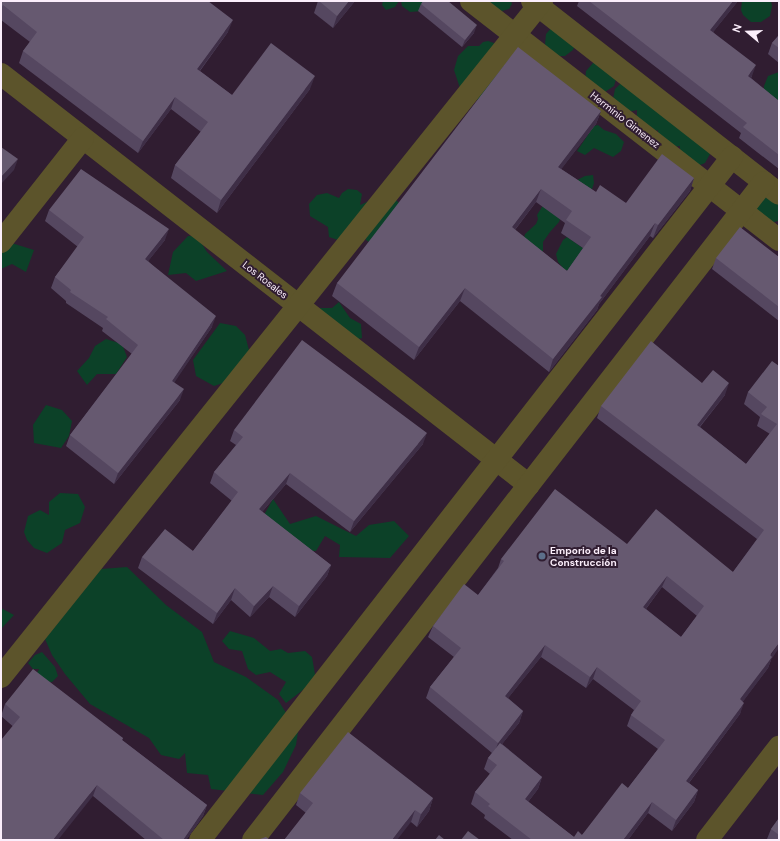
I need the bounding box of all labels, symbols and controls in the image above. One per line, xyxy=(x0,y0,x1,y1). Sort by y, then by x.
north arrow xyxy=(728,12,768,52)
text: N xyxy=(729,22,745,34)
street label: Herminio Gimenez xyxy=(588,89,662,151)
street label: Los Rosales xyxy=(240,259,290,301)
place label: Emporio de la Construcción xyxy=(550,544,617,568)
marker: Emporio de la Construcción xyxy=(537,551,547,561)

